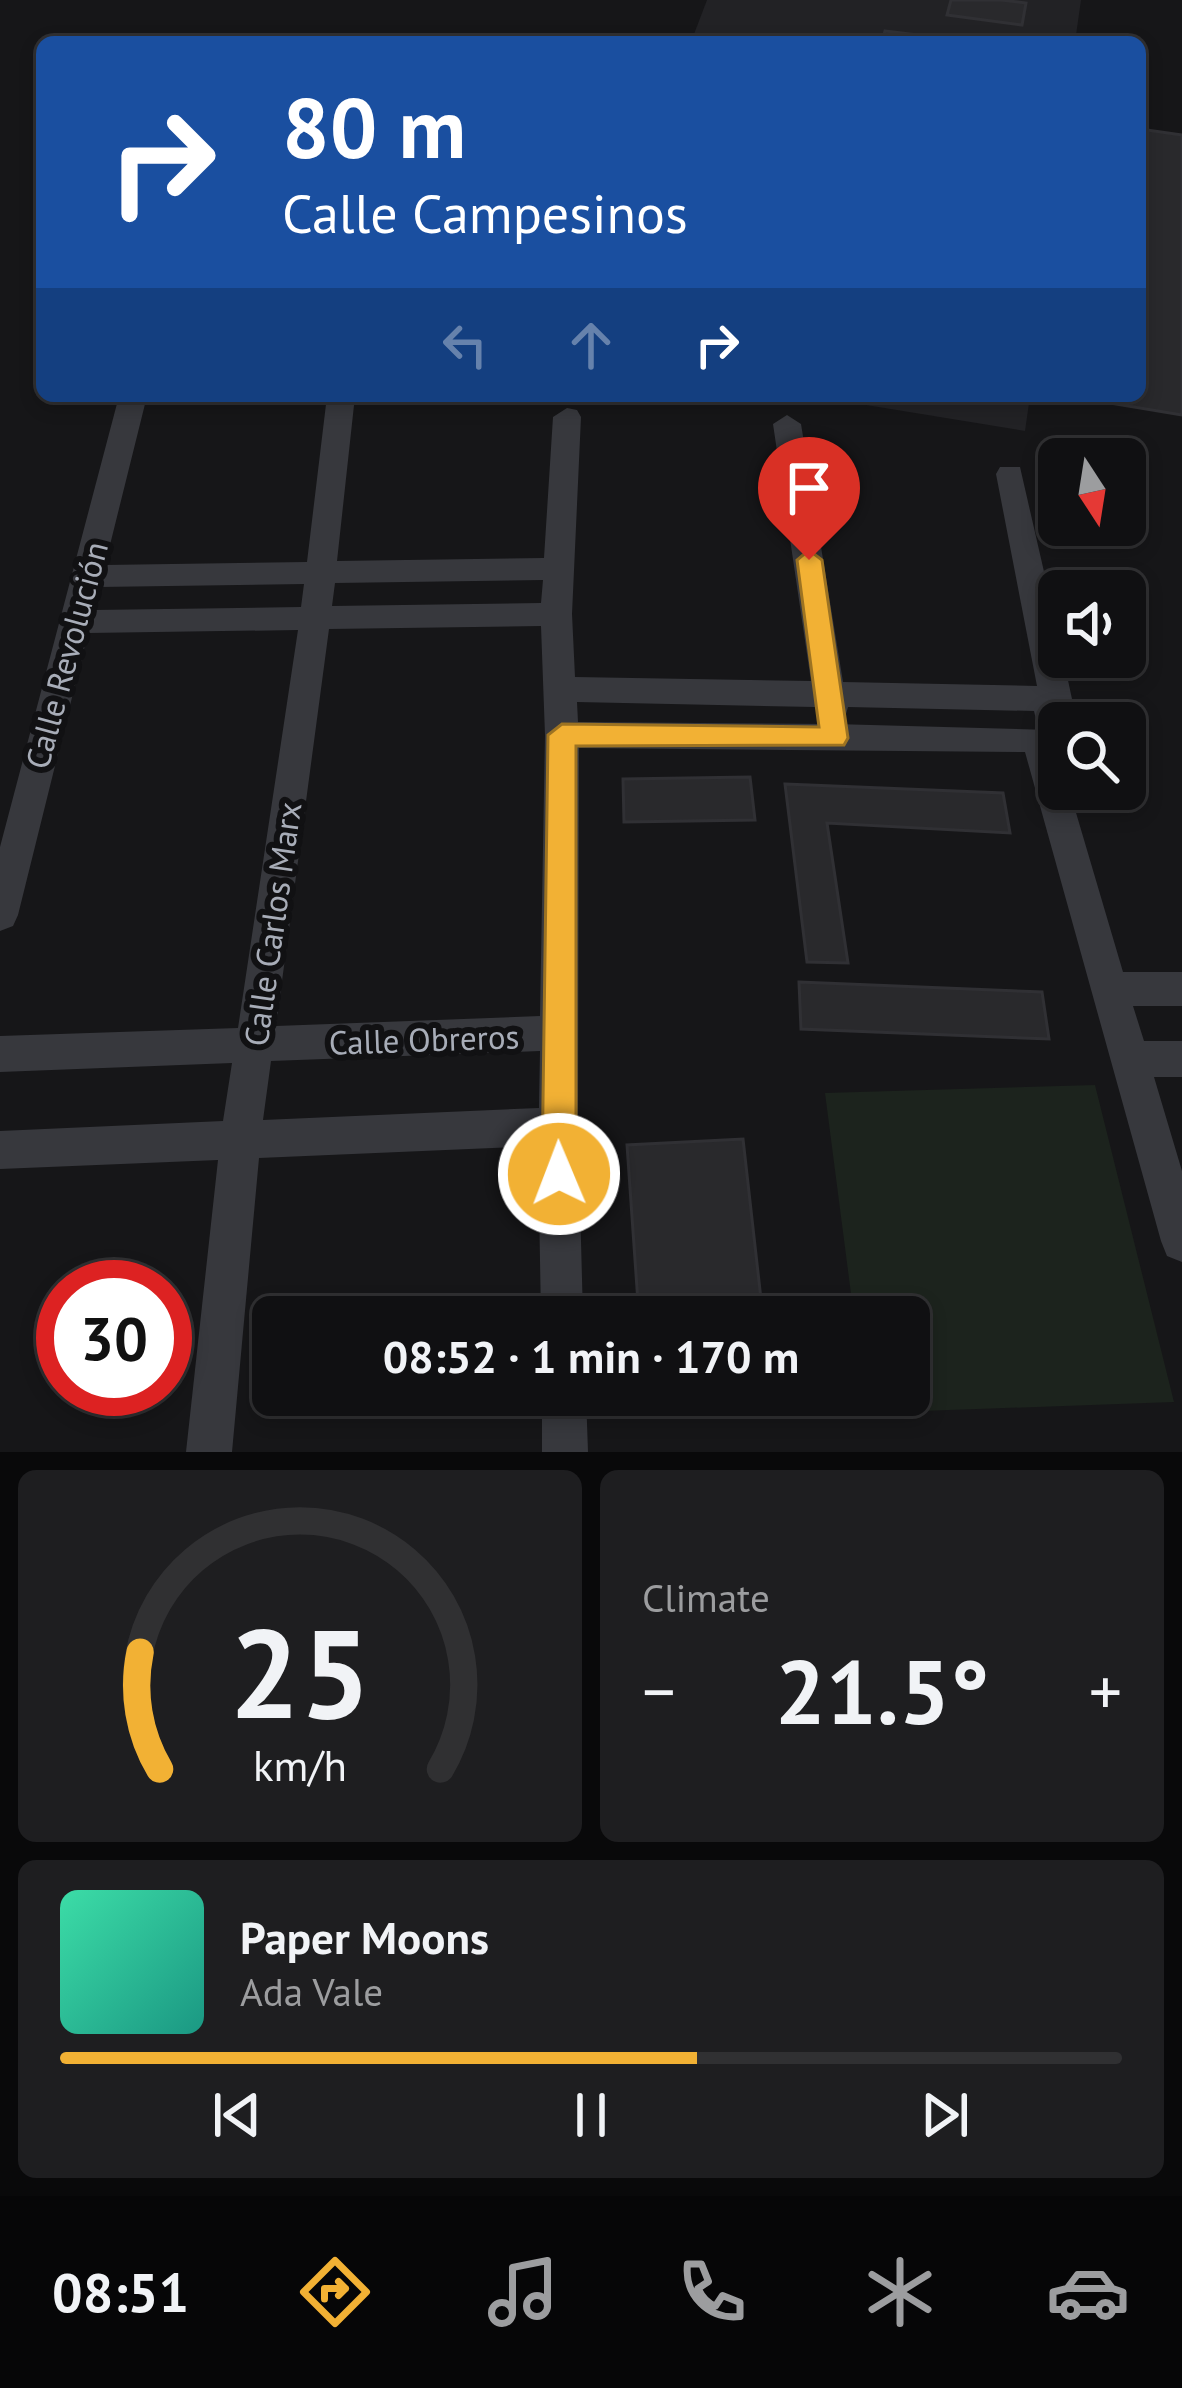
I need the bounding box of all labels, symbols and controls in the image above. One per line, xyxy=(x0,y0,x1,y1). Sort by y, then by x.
text: 80 m xyxy=(282,72,466,181)
icon: right xyxy=(84,84,240,240)
text: Calle Campesinos xyxy=(282,178,688,248)
icon: left xyxy=(432,312,498,378)
icon: ahead xyxy=(558,312,624,378)
icon: right xyxy=(684,312,750,378)
pin xyxy=(758,437,860,560)
north arrow xyxy=(1038,438,1146,546)
map controls xyxy=(1038,438,1146,810)
icon: arrive xyxy=(776,455,842,521)
street label: Calle Revolución xyxy=(15,537,117,773)
button: sound xyxy=(1038,570,1146,678)
button: search xyxy=(1038,702,1146,810)
street label: Calle Carlos Marx xyxy=(234,799,310,1049)
street label: Calle Obreros xyxy=(328,1014,520,1064)
position arrow xyxy=(496,1111,622,1237)
speed limit sign: 30 xyxy=(36,1260,192,1416)
text: 08:52 · 1 min · 170 m xyxy=(383,1327,799,1385)
text: Climate xyxy=(642,1572,770,1623)
text: 25 xyxy=(229,1591,371,1752)
text: 21.5° xyxy=(775,1632,989,1749)
text: − xyxy=(642,1648,675,1733)
text: + xyxy=(1089,1648,1122,1733)
text: km/h xyxy=(253,1737,347,1793)
text: Paper Moons xyxy=(240,1908,489,1966)
text: Ada Vale xyxy=(240,1966,383,2017)
icon: previous xyxy=(204,2082,270,2148)
icon: pause xyxy=(558,2082,624,2148)
icon: next xyxy=(912,2082,978,2148)
icon: directions xyxy=(293,2250,377,2334)
icon: music xyxy=(481,2250,565,2334)
icon: phone xyxy=(670,2250,754,2334)
icon: climate xyxy=(858,2250,942,2334)
icon: car xyxy=(1046,2250,1130,2334)
text: 08:51 xyxy=(52,2257,189,2327)

